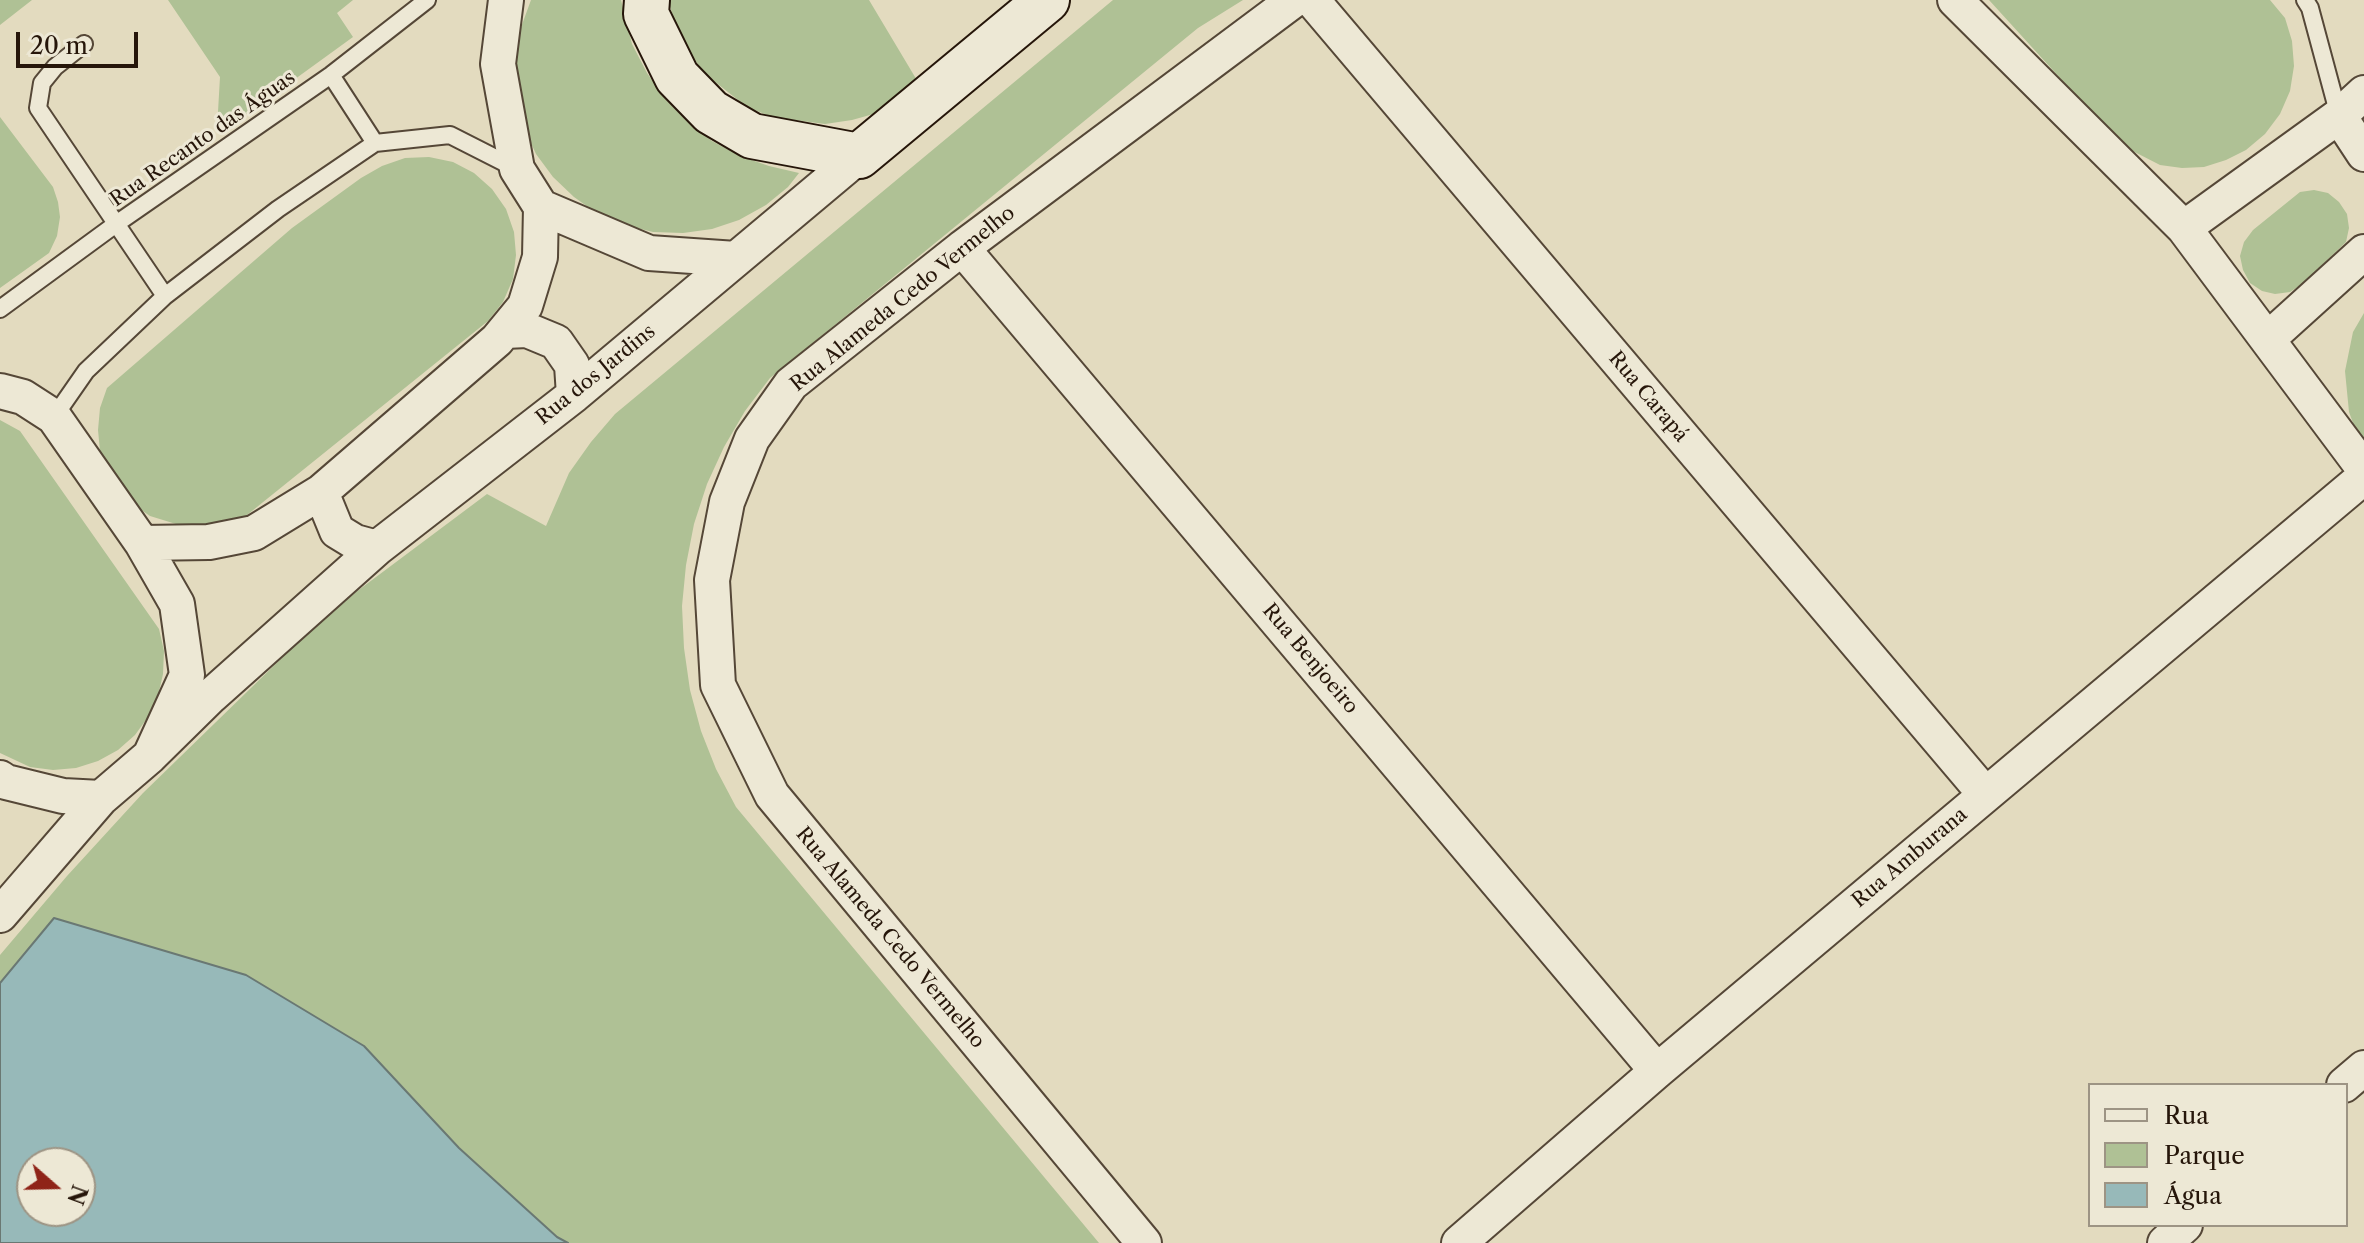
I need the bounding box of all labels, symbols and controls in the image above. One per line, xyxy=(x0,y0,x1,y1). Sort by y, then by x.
scale bar xyxy=(20,16,142,66)
text: 20 m xyxy=(30,31,88,60)
street label: Rua Recanto das Águas xyxy=(106,66,300,212)
street label: Rua Alameda Cedo Vermelho xyxy=(786,201,1020,397)
street label: Rua dos Jardins xyxy=(532,320,660,430)
street label: Rua Carapá xyxy=(1603,347,1693,447)
street label: Rua Benjoeiro xyxy=(1257,599,1363,719)
street label: Rua Amburana xyxy=(1848,803,1972,913)
street label: Rua Alameda Cedo Vermelho xyxy=(790,823,990,1053)
legend xyxy=(2088,1083,2348,1227)
text: Rua xyxy=(2164,1101,2209,1130)
text: Parque xyxy=(2164,1141,2245,1170)
north arrow xyxy=(16,1147,96,1227)
text: N xyxy=(61,1181,93,1208)
text: Água xyxy=(2164,1181,2222,1210)

